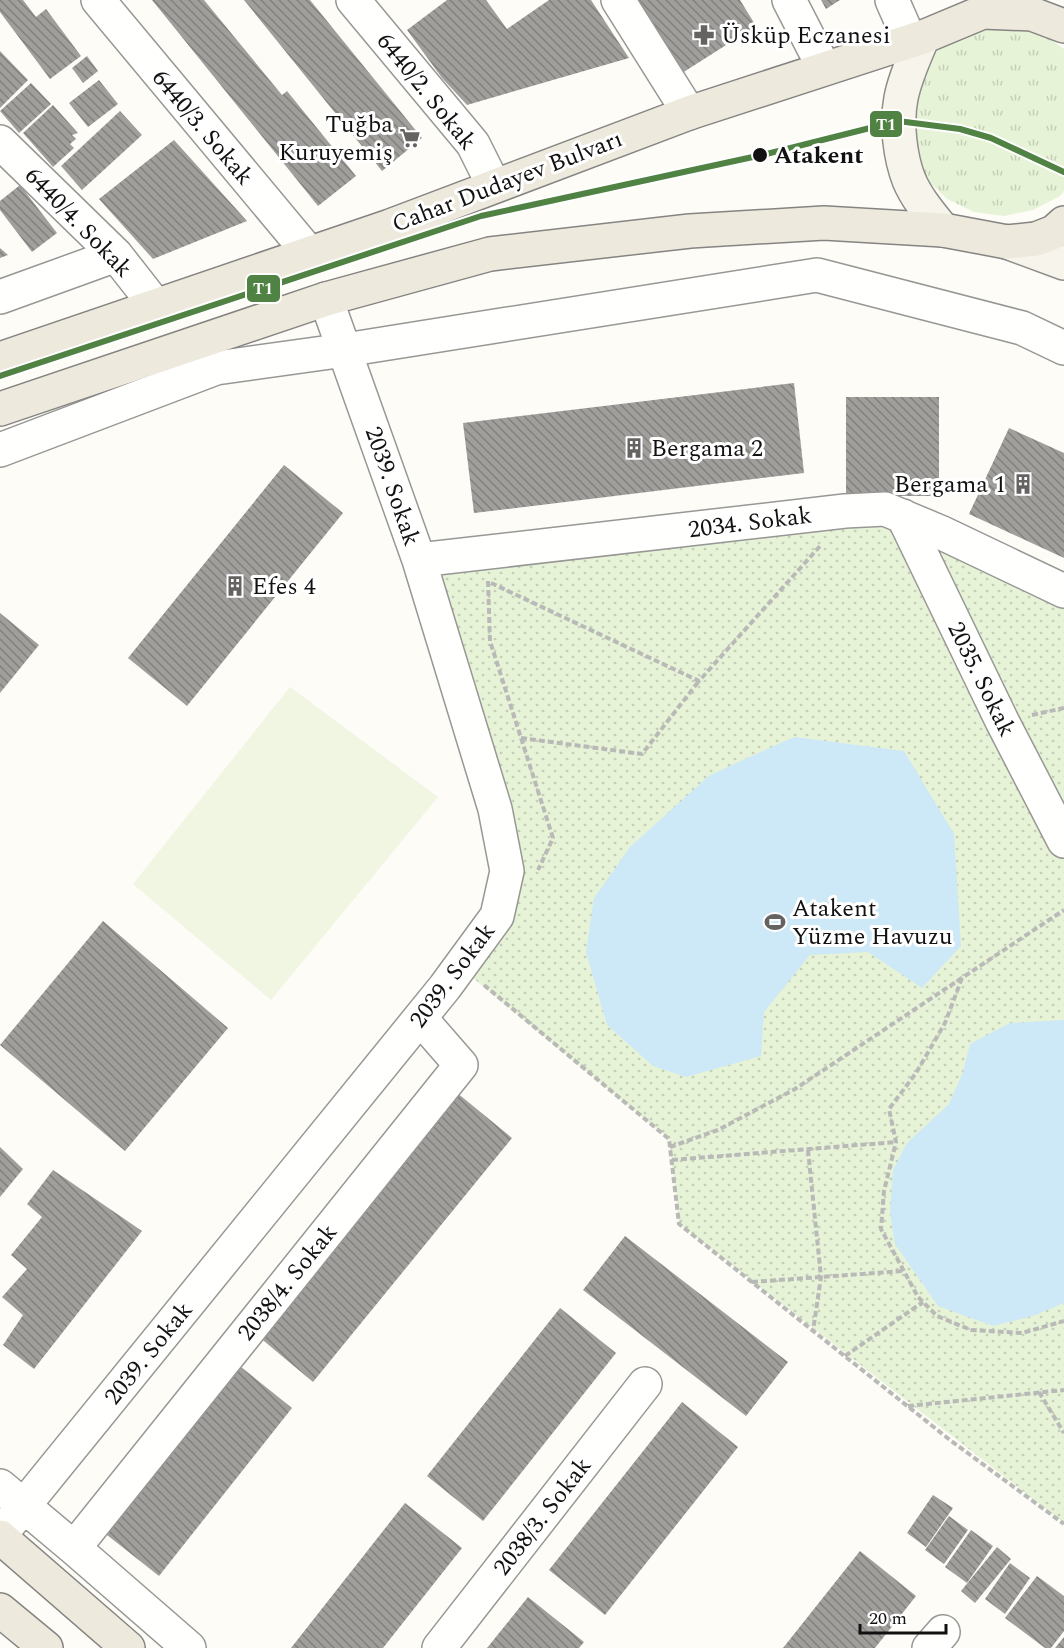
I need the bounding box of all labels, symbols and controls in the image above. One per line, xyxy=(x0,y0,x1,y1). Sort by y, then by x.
place label: Üsküp Eczanesi xyxy=(721,18,890,54)
pharmacy icon: Üsküp Eczanesi xyxy=(692,23,716,47)
street label: 6440/2. Sokak xyxy=(367,25,485,158)
street label: 6440/3. Sokak xyxy=(143,62,262,194)
place label: Tuğba Kuruyemiş xyxy=(278,107,393,171)
line badge: T1 xyxy=(869,110,903,138)
text: T1 xyxy=(876,113,896,137)
street label: Cahar Dudayev Bulvarı xyxy=(387,121,628,243)
supermarket icon: Tuğba Kuruyemiş xyxy=(398,126,422,150)
place label: Atakent xyxy=(774,138,864,174)
marker: Atakent xyxy=(751,146,769,164)
street label: 6440/4. Sokak xyxy=(16,159,141,286)
line badge: T1 xyxy=(246,274,281,303)
text: T1 xyxy=(253,277,273,301)
street label: 2039. Sokak xyxy=(355,422,429,551)
place label: Bergama 2 xyxy=(651,431,763,467)
building icon: Bergama 2 xyxy=(622,436,646,460)
place label: Bergama 1 xyxy=(894,467,1006,503)
building icon: Bergama 1 xyxy=(1011,472,1035,496)
street label: 2034. Sokak xyxy=(686,498,814,548)
place label: Efes 4 xyxy=(252,569,316,605)
building icon: Efes 4 xyxy=(223,574,247,598)
street label: 2035. Sokak xyxy=(938,616,1025,743)
place label: Atakent Yüzme Havuzu xyxy=(792,891,953,955)
sports icon: Atakent Yüzme Havuzu xyxy=(763,910,787,934)
street label: 2039. Sokak xyxy=(401,915,505,1036)
street label: 2038/4. Sokak xyxy=(229,1216,347,1349)
street label: 2039. Sokak xyxy=(96,1294,202,1413)
street label: 2038/3. Sokak xyxy=(485,1449,601,1584)
scale bar xyxy=(860,1597,946,1635)
text: 20 m xyxy=(869,1605,907,1632)

